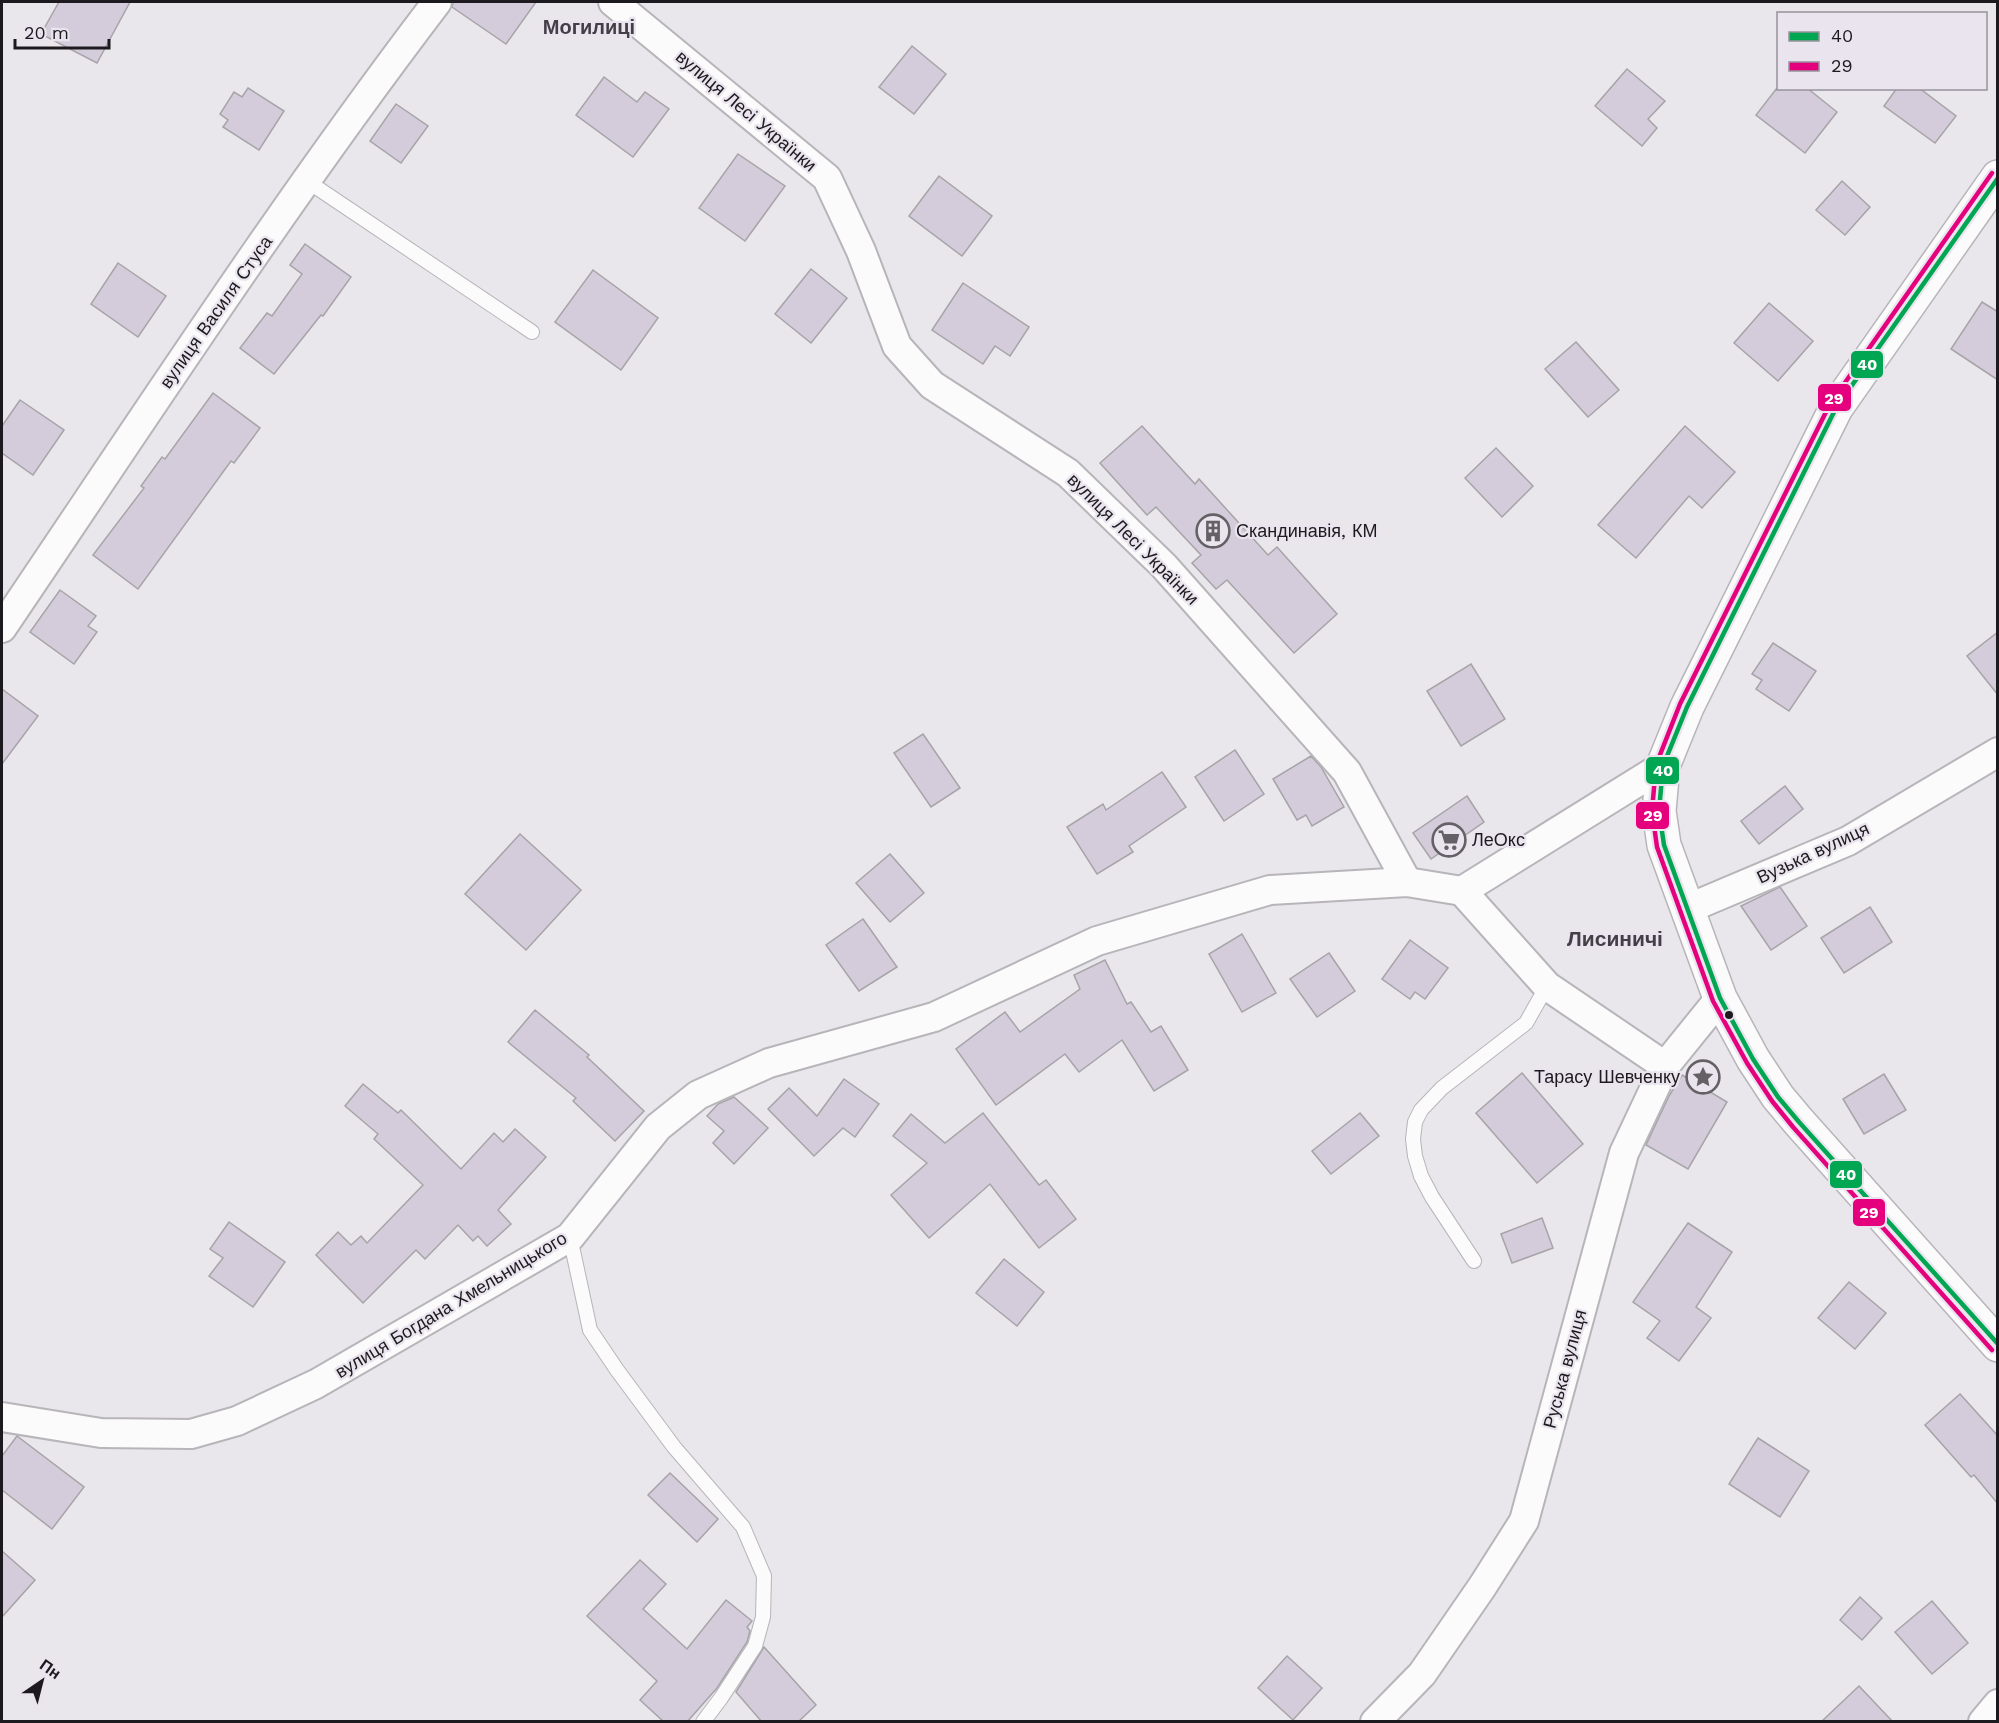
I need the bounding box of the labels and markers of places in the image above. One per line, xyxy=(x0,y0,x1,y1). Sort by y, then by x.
building icon: Скандинавія, КМ xyxy=(1195,513,1231,549)
place label: Скандинавія, КМ xyxy=(1236,520,1377,541)
supermarket icon: ЛеОкс xyxy=(1431,822,1467,858)
place label: ЛеОкс xyxy=(1472,829,1525,850)
unlabelled marker xyxy=(1723,1009,1735,1021)
place icon: Тарасу Шевченку xyxy=(1685,1059,1721,1095)
place label: Тарасу Шевченку xyxy=(1534,1066,1680,1087)

